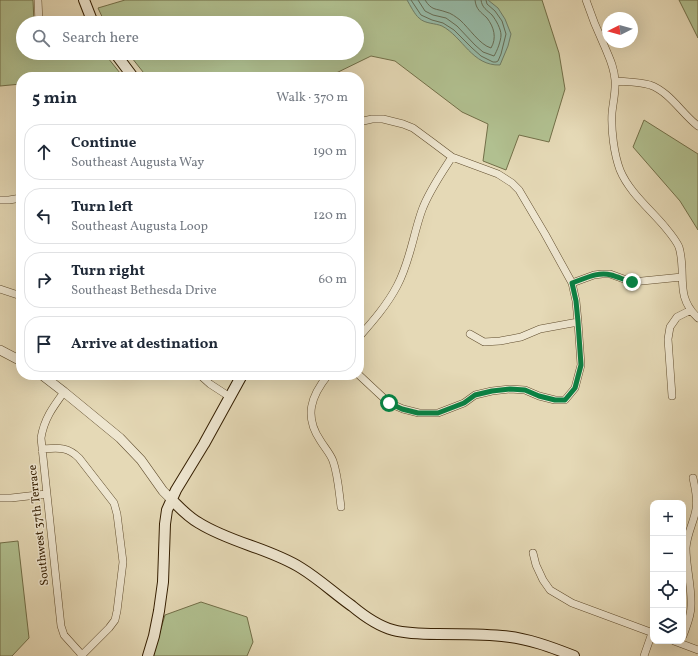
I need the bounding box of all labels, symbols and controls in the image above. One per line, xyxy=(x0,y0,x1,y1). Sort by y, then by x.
north arrow xyxy=(602,12,638,48)
search box xyxy=(16,16,364,60)
icon: search xyxy=(30,27,52,49)
text: Search here xyxy=(62,28,139,49)
text: 5 min xyxy=(32,87,77,110)
text: Walk · 370 m xyxy=(276,89,348,107)
text: Continue xyxy=(71,133,136,154)
icon: ahead xyxy=(33,141,55,163)
text: 190 m xyxy=(313,143,347,161)
text: Southeast Augusta Way xyxy=(71,154,204,172)
text: Turn left xyxy=(71,197,133,218)
icon: left xyxy=(33,205,55,227)
text: 120 m xyxy=(313,207,347,225)
text: Southeast Augusta Loop xyxy=(71,218,208,236)
text: Turn right xyxy=(71,261,145,282)
icon: right xyxy=(33,269,55,291)
text: 60 m xyxy=(319,271,347,289)
route end xyxy=(623,273,641,291)
text: Southeast Bethesda Drive xyxy=(71,282,217,300)
icon: arrive xyxy=(33,333,55,355)
text: Arrive at destination xyxy=(71,334,218,355)
route start xyxy=(380,394,398,412)
street label: Southwest 37th Terrace xyxy=(25,463,53,586)
map controls xyxy=(650,500,686,644)
button: + xyxy=(650,500,686,536)
button: − xyxy=(650,536,686,572)
button: locate xyxy=(650,572,686,608)
button: layers xyxy=(650,608,686,644)

